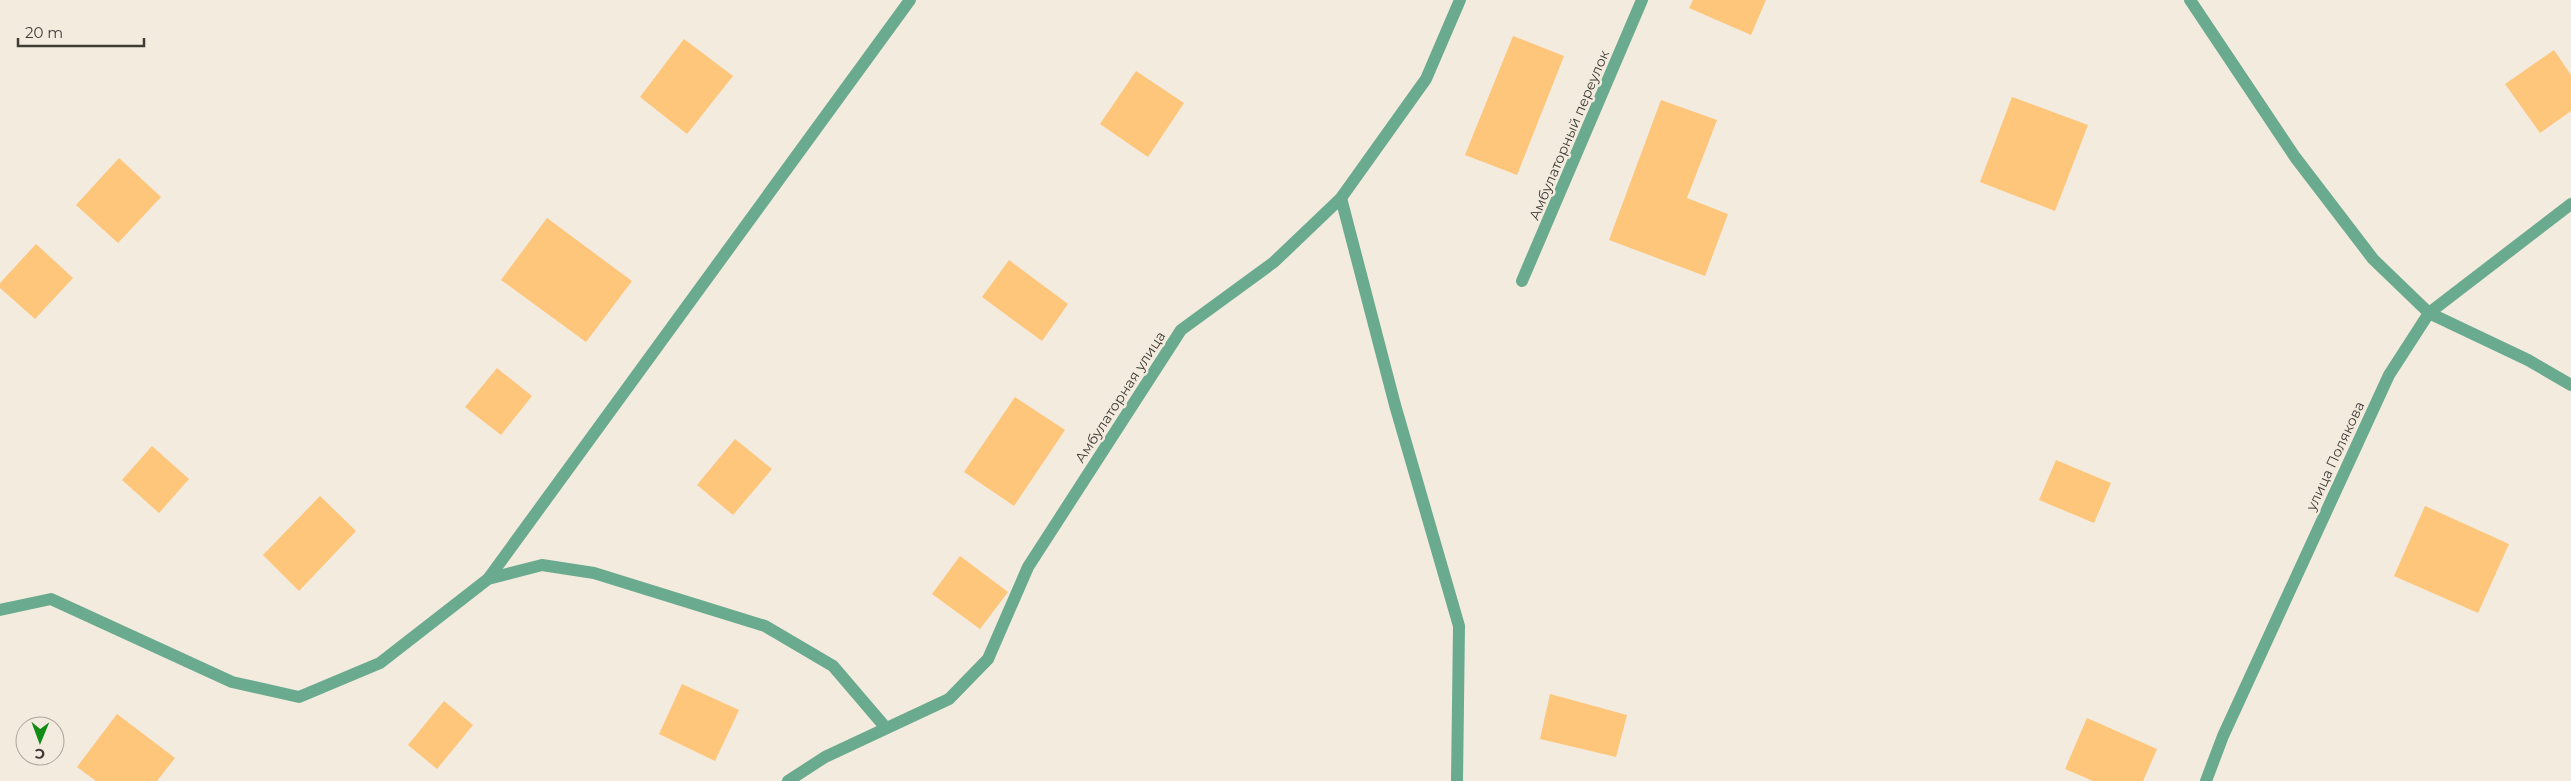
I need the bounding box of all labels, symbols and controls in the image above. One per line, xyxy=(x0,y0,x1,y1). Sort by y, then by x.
scale bar xyxy=(18,15,144,47)
text: 20 m xyxy=(25,23,63,42)
street label: Амбулаторный переулок xyxy=(1525,47,1613,223)
street label: Амбулаторная улица xyxy=(1071,328,1169,466)
street label: улица Полякова xyxy=(2301,398,2368,514)
north arrow xyxy=(15,716,65,766)
text: С xyxy=(35,745,45,763)

